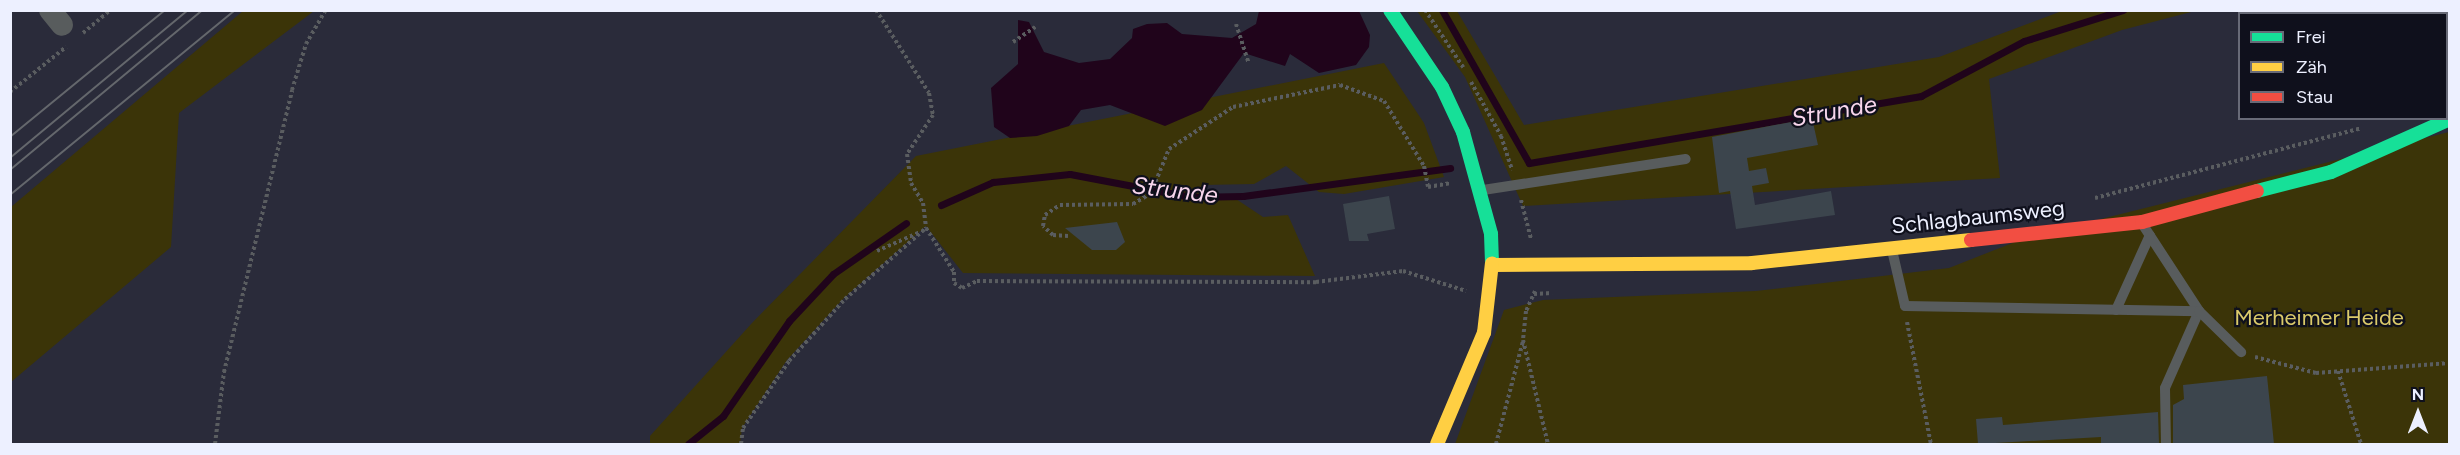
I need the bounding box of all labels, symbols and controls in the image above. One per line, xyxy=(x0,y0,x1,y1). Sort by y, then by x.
legend xyxy=(2238,12,2448,120)
text: Frei xyxy=(2296,26,2326,48)
text: Zäh xyxy=(2296,56,2327,78)
text: Stau xyxy=(2296,86,2333,108)
water label: Strunde xyxy=(1789,89,1879,133)
water label: Strunde xyxy=(1130,170,1220,210)
street label: Schlagbaumsweg xyxy=(1890,195,2066,239)
park label: Merheimer Heide xyxy=(2234,305,2404,331)
north arrow xyxy=(2388,383,2448,443)
text: N xyxy=(2412,385,2424,404)

